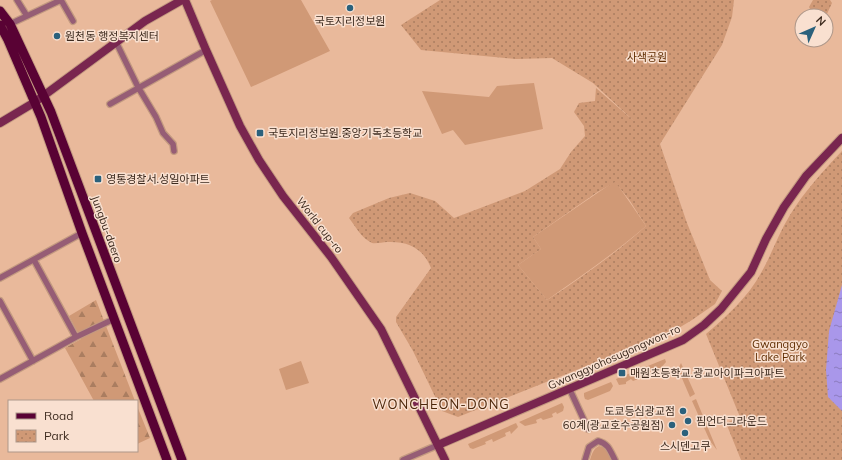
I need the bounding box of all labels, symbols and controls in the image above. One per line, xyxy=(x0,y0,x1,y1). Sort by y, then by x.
marker: 국토지리정보원 xyxy=(345,3,355,13)
north arrow xyxy=(794,8,834,48)
text: N xyxy=(813,13,829,29)
place label: 국토지리정보원 xyxy=(315,14,385,28)
place label: 원천동 행정복지센터 xyxy=(65,29,159,43)
marker: 원천동 행정복지센터 xyxy=(52,31,62,41)
park label: 사색공원 xyxy=(627,50,667,64)
place label: 국토지리정보원.중앙기독초등학교 xyxy=(268,126,422,140)
marker: 국토지리정보원.중앙기독초등학교 xyxy=(255,128,265,138)
place label: 영통경찰서.성일아파트 xyxy=(106,172,210,186)
marker: 영통경찰서.성일아파트 xyxy=(93,174,103,184)
street label: Jungbu-daero xyxy=(88,194,126,264)
street label: World cup-ro xyxy=(294,194,346,256)
street label: Gwanggyohosugongwon-ro xyxy=(546,321,682,393)
park label: Gwanggyo Lake Park xyxy=(752,337,808,364)
place label: 매원초등학교.광교아이파크아파트 xyxy=(630,366,784,380)
marker: 매원초등학교.광교아이파크아파트 xyxy=(617,368,627,378)
district label: WONCHEON-DONG xyxy=(372,396,510,412)
legend xyxy=(8,400,138,452)
place label: 도쿄등심광교점 xyxy=(604,404,675,418)
marker: 도쿄등심광교점 xyxy=(678,406,688,416)
text: Road xyxy=(44,408,73,423)
place label: 핌언더그라운드 xyxy=(696,414,767,428)
marker: 핌언더그라운드 xyxy=(683,416,693,426)
place label: 60계(광교호수공원점) xyxy=(563,418,664,432)
marker: 60계(광교호수공원점) xyxy=(667,420,677,430)
text: Park xyxy=(44,428,70,443)
marker: 스시덴고쿠 xyxy=(680,428,690,438)
place label: 스시덴고쿠 xyxy=(660,439,710,453)

